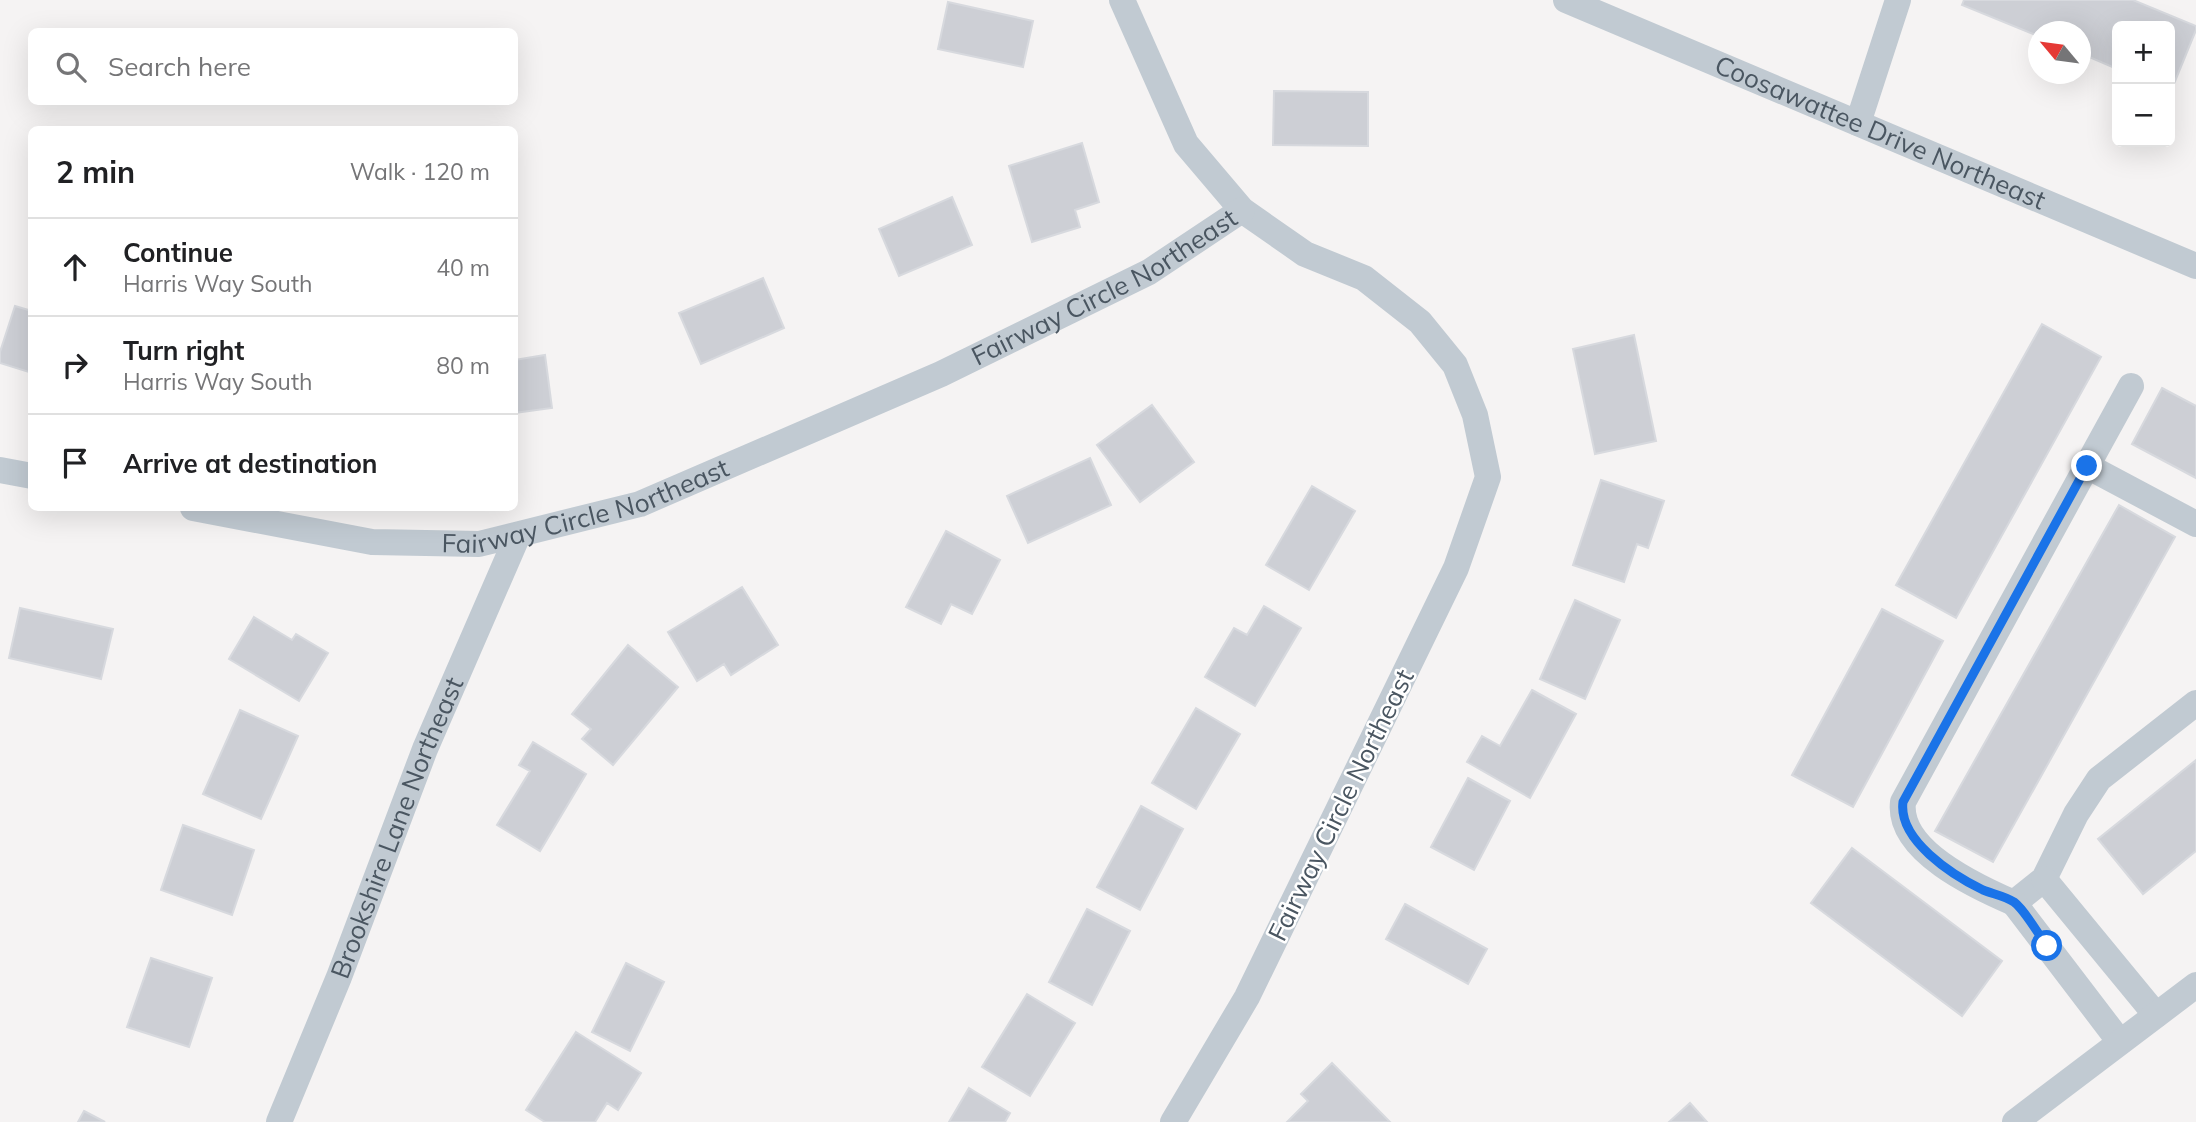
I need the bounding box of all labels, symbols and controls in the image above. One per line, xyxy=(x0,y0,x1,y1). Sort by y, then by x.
north arrow xyxy=(2028,21,2091,84)
map controls xyxy=(2112,21,2175,147)
button: + xyxy=(2112,21,2175,84)
search box xyxy=(28,28,518,105)
icon: search xyxy=(52,48,90,86)
street label: Coosawattee Drive Northeast xyxy=(1710,48,2051,217)
text: Search here xyxy=(108,50,251,83)
button: − xyxy=(2112,84,2175,147)
text: 2 min xyxy=(56,153,135,191)
text: Walk · 120 m xyxy=(350,157,490,186)
street label: Fairway Circle Northeast xyxy=(966,201,1243,373)
text: Continue xyxy=(123,236,233,269)
icon: ahead xyxy=(56,248,94,286)
text: 40 m xyxy=(436,253,490,282)
text: Harris Way South xyxy=(123,269,312,298)
text: Turn right xyxy=(123,334,244,367)
icon: right xyxy=(56,346,94,384)
text: 80 m xyxy=(436,351,490,380)
text: Harris Way South xyxy=(123,367,312,396)
icon: arrive xyxy=(56,444,94,482)
text: Arrive at destination xyxy=(123,447,378,480)
route end xyxy=(2071,450,2102,481)
street label: Fairway Circle Northeast xyxy=(441,451,734,560)
street label: Fairway Circle Northeast xyxy=(1260,664,1421,946)
street label: Brookshire Lane Northeast xyxy=(323,672,470,983)
route start xyxy=(2031,930,2062,961)

